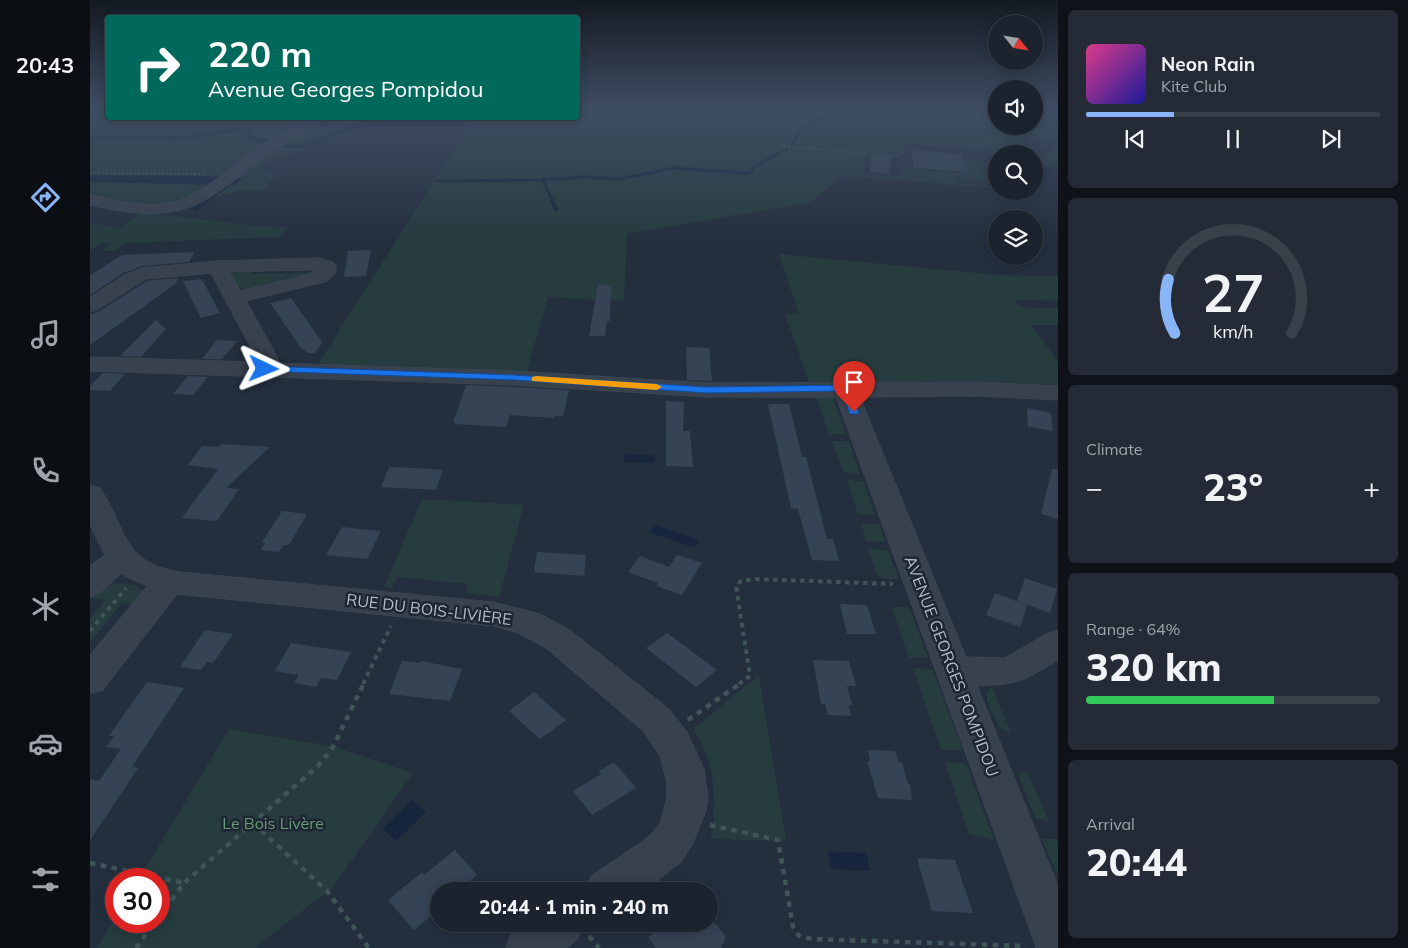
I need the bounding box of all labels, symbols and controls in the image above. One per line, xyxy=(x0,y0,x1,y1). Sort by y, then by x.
north arrow xyxy=(988,15,1042,70)
map controls xyxy=(988,15,1043,265)
text: 220 m xyxy=(208,32,312,76)
icon: right xyxy=(125,35,190,100)
text: 20:43 xyxy=(16,51,74,79)
text: Neon Rain xyxy=(1161,52,1255,76)
text: Avenue Georges Pompidou xyxy=(208,75,483,103)
text: Kite Club xyxy=(1161,76,1227,96)
button: sound xyxy=(988,80,1043,135)
icon: previous xyxy=(1121,125,1149,153)
icon: pause xyxy=(1219,125,1247,153)
icon: next xyxy=(1317,125,1345,153)
button: search xyxy=(988,145,1043,200)
icon: directions xyxy=(28,180,63,215)
button: layers xyxy=(988,210,1043,265)
text: 27 xyxy=(1202,260,1264,325)
icon: music xyxy=(28,317,63,352)
text: km/h xyxy=(1213,320,1253,342)
position arrow xyxy=(237,342,289,394)
pin xyxy=(833,361,875,412)
icon: arrive xyxy=(840,368,868,396)
text: Climate xyxy=(1086,439,1142,459)
icon: phone xyxy=(28,453,63,488)
text: 23° xyxy=(1203,463,1263,511)
text: − xyxy=(1086,470,1103,505)
text: + xyxy=(1363,470,1380,505)
street label: AVENUE GEORGES POMPIDOU xyxy=(901,553,1003,779)
icon: climate xyxy=(28,589,63,624)
street label: RUE DU BOIS-LIVIÈRE xyxy=(345,589,513,629)
text: Range · 64% xyxy=(1086,619,1181,639)
text: 320 km xyxy=(1086,643,1222,691)
icon: car xyxy=(28,726,63,761)
park label: Le Bois Livère xyxy=(222,813,324,833)
text: Arrival xyxy=(1086,814,1135,834)
text: 20:44 xyxy=(1086,838,1187,886)
icon: filters xyxy=(28,862,63,897)
speed limit sign: 30 xyxy=(105,868,170,933)
text: 20:44 · 1 min · 240 m xyxy=(479,895,669,919)

